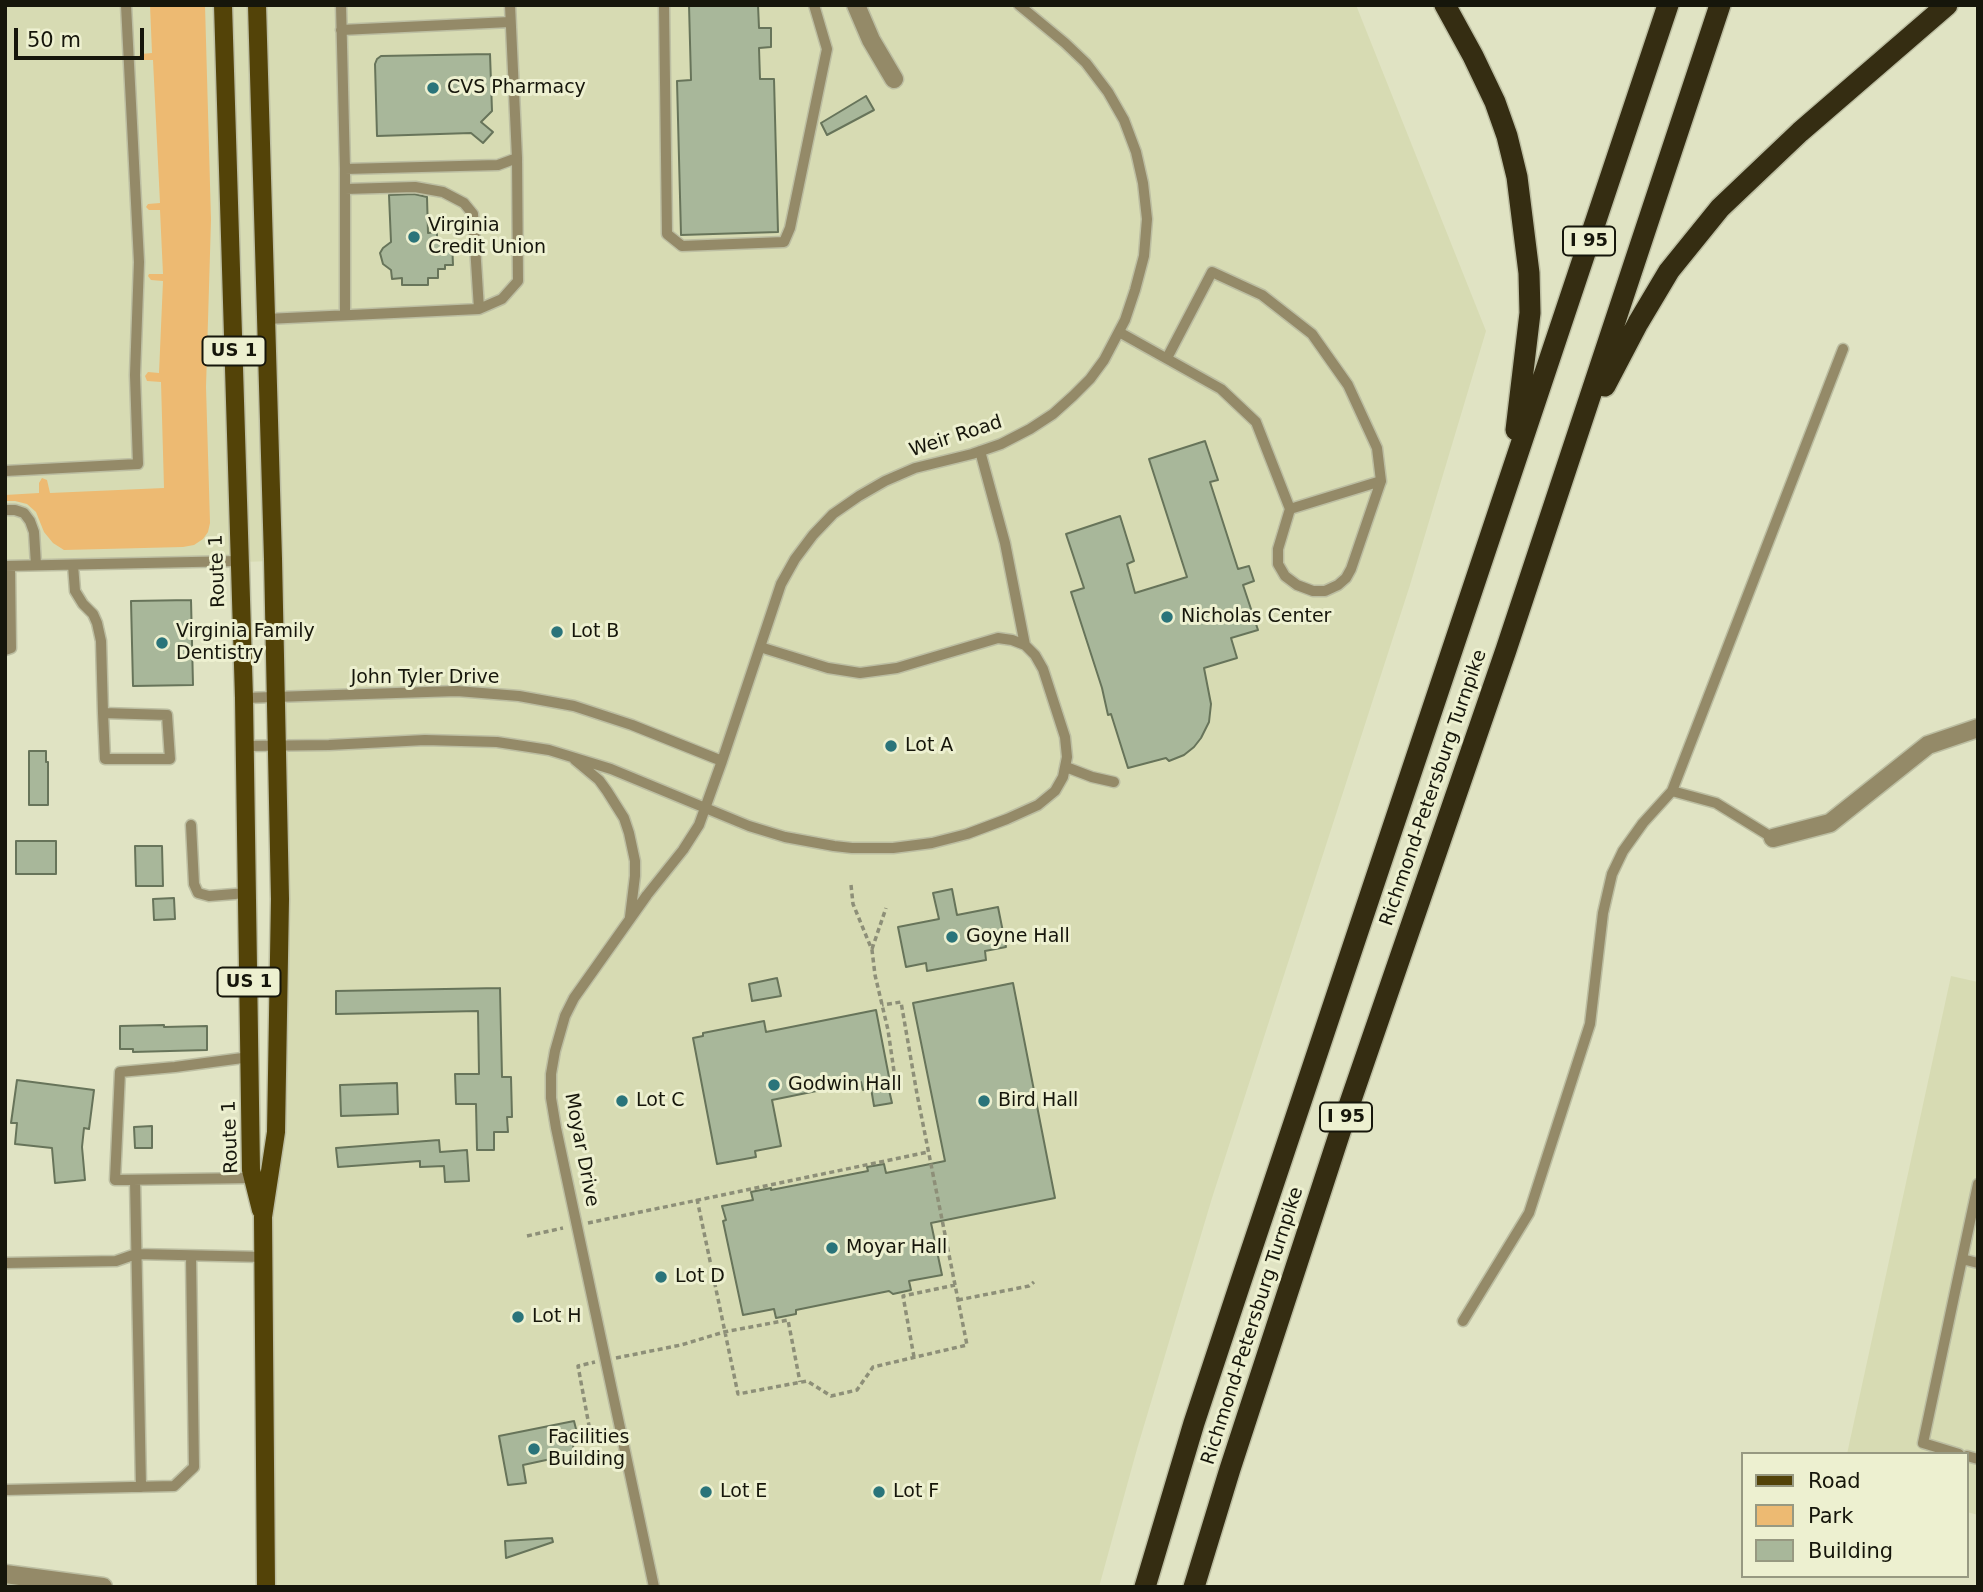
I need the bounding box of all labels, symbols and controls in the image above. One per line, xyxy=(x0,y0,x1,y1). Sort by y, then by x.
scale bar xyxy=(18,14,147,58)
text: 50 m xyxy=(27,28,81,52)
place label: CVS Pharmacy xyxy=(447,77,586,99)
marker: CVS Pharmacy xyxy=(425,80,441,96)
place label: Virginia Credit Union xyxy=(428,215,546,259)
road number: I 95 xyxy=(1563,227,1615,256)
marker: Virginia Credit Union xyxy=(406,229,422,245)
road number: US 1 xyxy=(202,337,266,366)
street label: Weir Road xyxy=(907,411,1005,463)
street label: Route 1 xyxy=(205,534,231,608)
place label: Nicholas Center xyxy=(1181,606,1331,628)
marker: Nicholas Center xyxy=(1159,609,1175,625)
place label: Virginia Family Dentistry xyxy=(176,621,315,665)
place label: Lot B xyxy=(571,621,619,643)
marker: Lot B xyxy=(549,624,565,640)
marker: Virginia Family Dentistry xyxy=(154,635,170,651)
street label: Richmond-Petersburg Turnpike xyxy=(1376,647,1492,929)
street label: John Tyler Drive xyxy=(351,667,499,689)
place label: Lot A xyxy=(905,735,953,757)
marker: Lot A xyxy=(883,738,899,754)
place label: Goyne Hall xyxy=(966,926,1070,948)
marker: Goyne Hall xyxy=(944,929,960,945)
road number: US 1 xyxy=(218,967,280,996)
place label: Godwin Hall xyxy=(788,1074,902,1096)
marker: Godwin Hall xyxy=(766,1077,782,1093)
place label: Lot C xyxy=(636,1090,685,1112)
place label: Bird Hall xyxy=(998,1090,1078,1112)
street label: Moyar Drive xyxy=(559,1091,603,1209)
marker: Lot C xyxy=(614,1093,630,1109)
marker: Bird Hall xyxy=(976,1093,992,1109)
street label: Route 1 xyxy=(218,1100,244,1174)
road number: I 95 xyxy=(1320,1102,1372,1132)
street label: Richmond-Petersburg Turnpike xyxy=(1197,1184,1309,1468)
place label: Moyar Hall xyxy=(846,1237,947,1259)
marker: Moyar Hall xyxy=(824,1240,840,1256)
place label: Lot D xyxy=(675,1266,725,1288)
marker: Lot D xyxy=(653,1269,669,1285)
place label: Lot H xyxy=(532,1306,582,1328)
marker: Lot H xyxy=(510,1309,526,1325)
place label: Facilities Building xyxy=(548,1427,629,1471)
marker: Facilities Building xyxy=(526,1441,542,1457)
legend xyxy=(1742,1452,1969,1578)
text: Road xyxy=(1808,1469,1861,1493)
place label: Lot E xyxy=(720,1481,767,1503)
place label: Lot F xyxy=(893,1481,939,1503)
marker: Lot E xyxy=(698,1484,714,1500)
marker: Lot F xyxy=(871,1484,887,1500)
text: Park xyxy=(1808,1504,1853,1528)
text: Building xyxy=(1808,1539,1893,1563)

